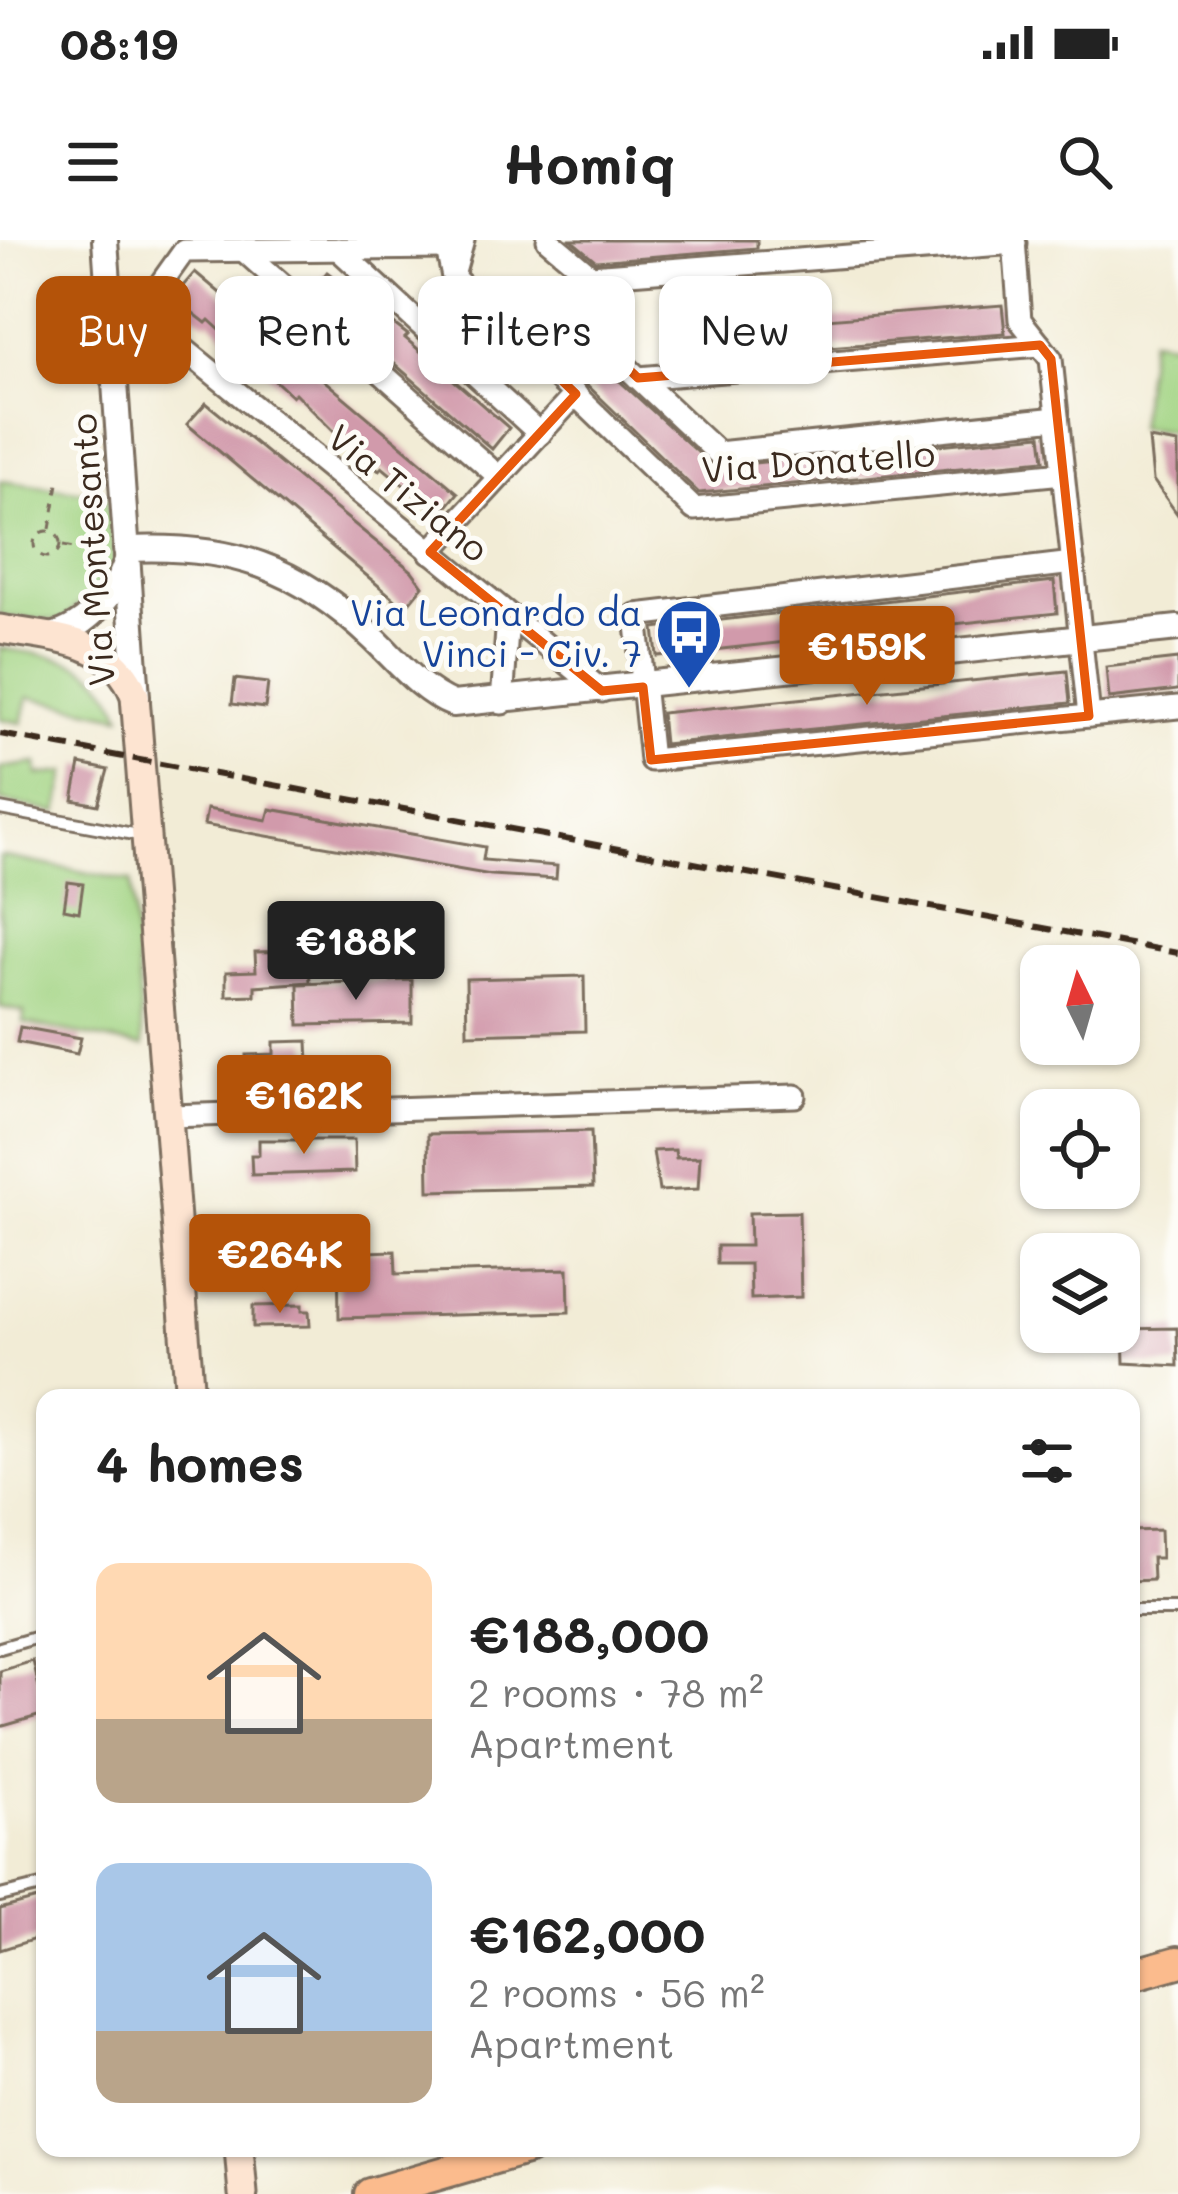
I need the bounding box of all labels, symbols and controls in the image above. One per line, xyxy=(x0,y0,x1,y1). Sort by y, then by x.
text: 08:19 xyxy=(60,13,178,71)
text: Homiq xyxy=(503,127,675,198)
icon: menu xyxy=(60,129,126,195)
icon: search xyxy=(1052,129,1118,195)
chip: Buy xyxy=(36,276,191,384)
chip: Rent xyxy=(215,276,394,384)
chip: Filters xyxy=(418,276,635,384)
chip: New xyxy=(659,276,832,384)
street label: Via Montesanto xyxy=(58,412,124,688)
street label: Via Tiziano xyxy=(319,413,499,571)
street label: Via Donatello xyxy=(700,428,936,492)
place label: Via Leonardo da Vinci - Civ. 7 xyxy=(350,588,642,676)
bus stop icon: Via Leonardo da Vinci - Civ. 7 xyxy=(654,597,724,691)
pin: €159K xyxy=(783,606,951,708)
text: €159K xyxy=(807,619,927,670)
pin: €188K xyxy=(272,901,440,1003)
text: €188K xyxy=(295,914,417,965)
north arrow xyxy=(1020,945,1140,1065)
map controls xyxy=(1020,945,1140,1353)
pin: €162K xyxy=(220,1055,388,1157)
text: €162K xyxy=(244,1068,364,1119)
button: locate xyxy=(1020,1089,1140,1209)
pin: €264K xyxy=(196,1214,364,1316)
text: €264K xyxy=(216,1227,344,1278)
button: layers xyxy=(1020,1233,1140,1353)
text: 4 homes xyxy=(96,1428,304,1495)
icon: filters xyxy=(1014,1428,1080,1494)
text: €188,000 xyxy=(468,1599,709,1666)
icon: home xyxy=(192,1611,336,1755)
text: 2 rooms · 78 m² xyxy=(468,1666,764,1717)
text: Apartment xyxy=(468,1717,674,1768)
text: €162,000 xyxy=(468,1899,705,1966)
icon: home xyxy=(192,1911,336,2055)
text: 2 rooms · 56 m² xyxy=(468,1966,765,2017)
text: Apartment xyxy=(468,2017,674,2068)

